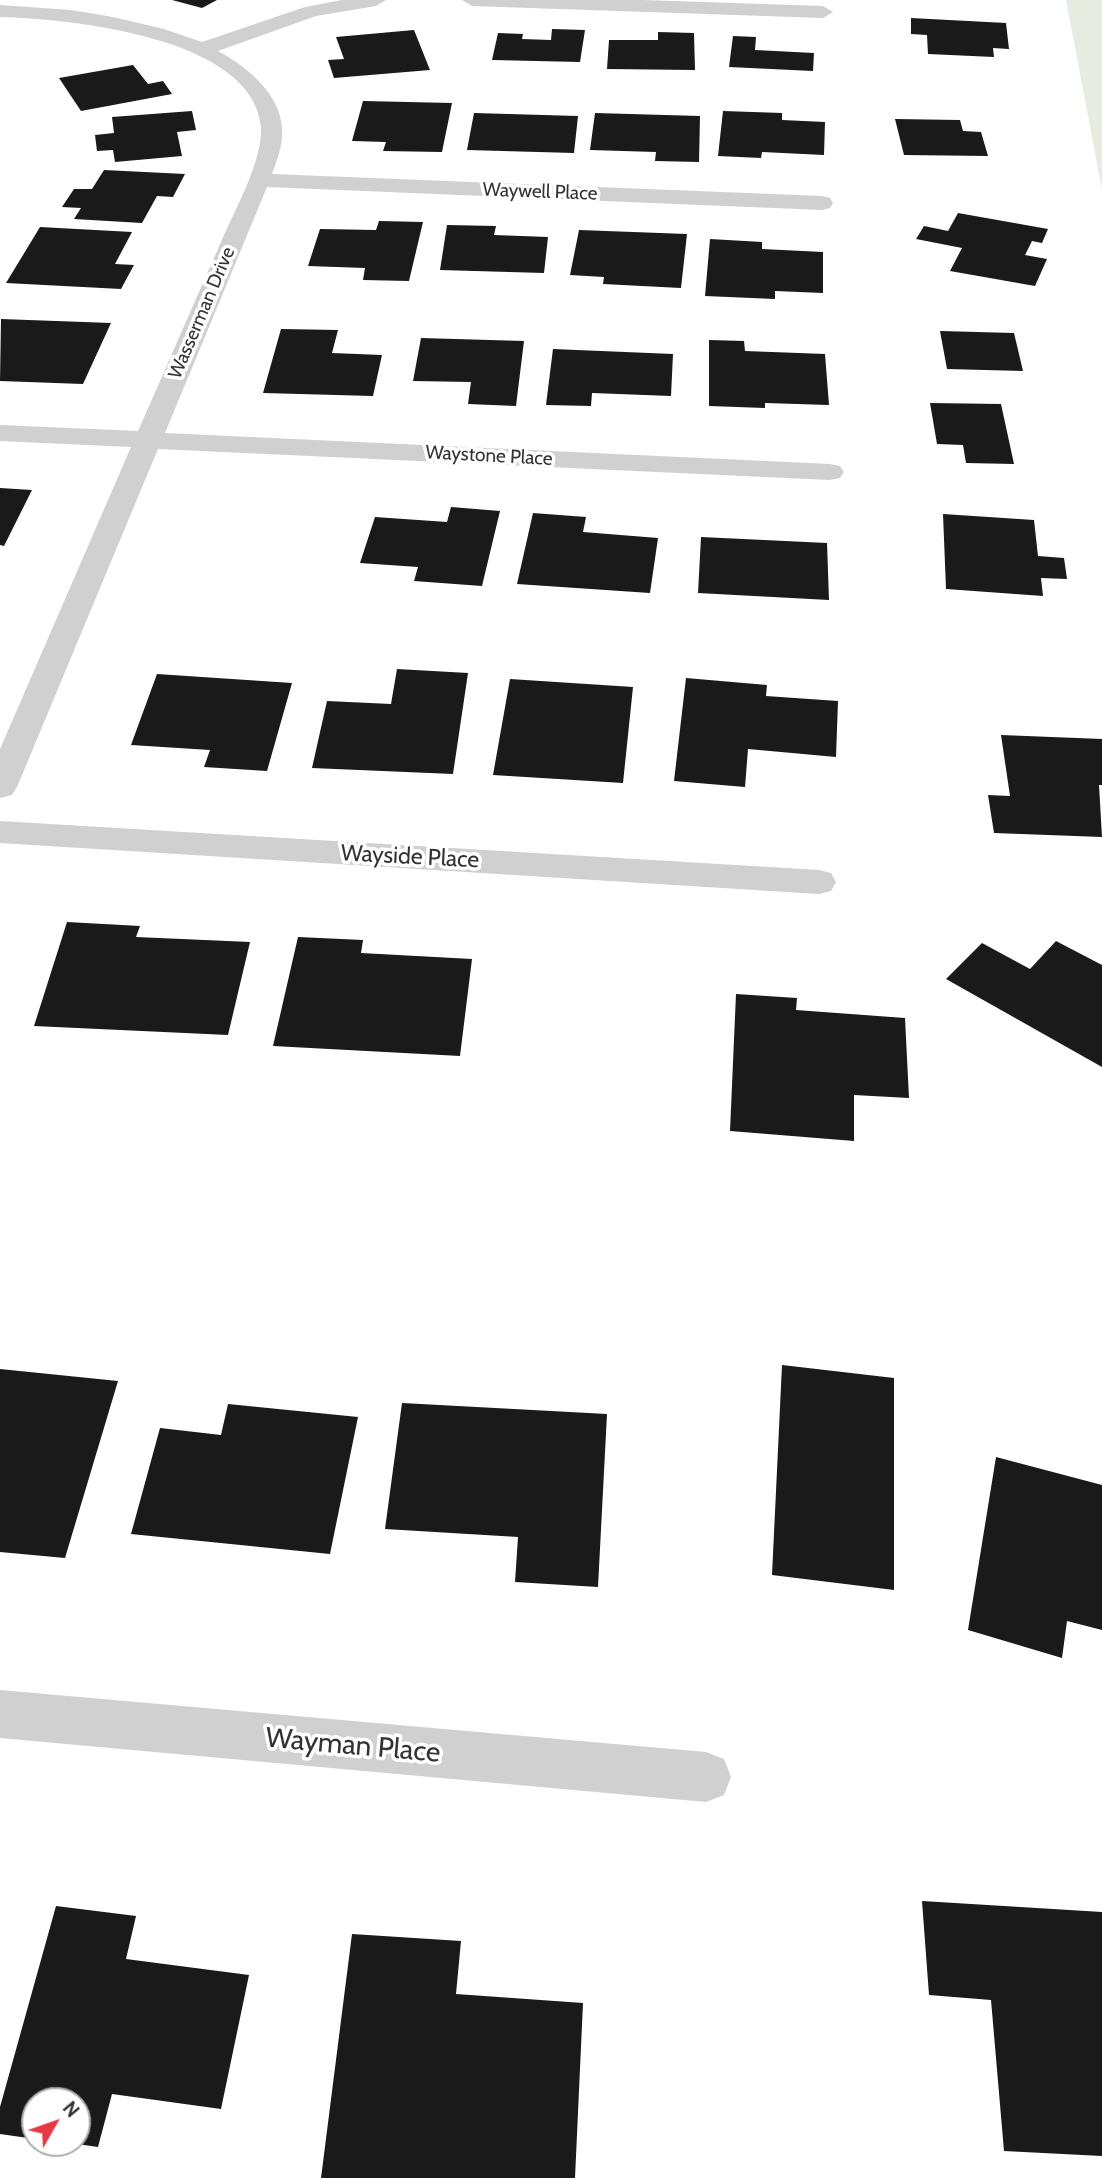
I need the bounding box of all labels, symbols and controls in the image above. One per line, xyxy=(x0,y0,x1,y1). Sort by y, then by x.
street label: Waywell Place xyxy=(482,179,598,205)
street label: Wasserman Drive xyxy=(164,244,240,382)
street label: Waystone Place xyxy=(425,441,553,471)
street label: Wayside Place xyxy=(340,840,480,874)
street label: Wayman Place xyxy=(264,1722,442,1770)
north arrow xyxy=(21,2087,91,2157)
text: N xyxy=(58,2097,84,2122)

